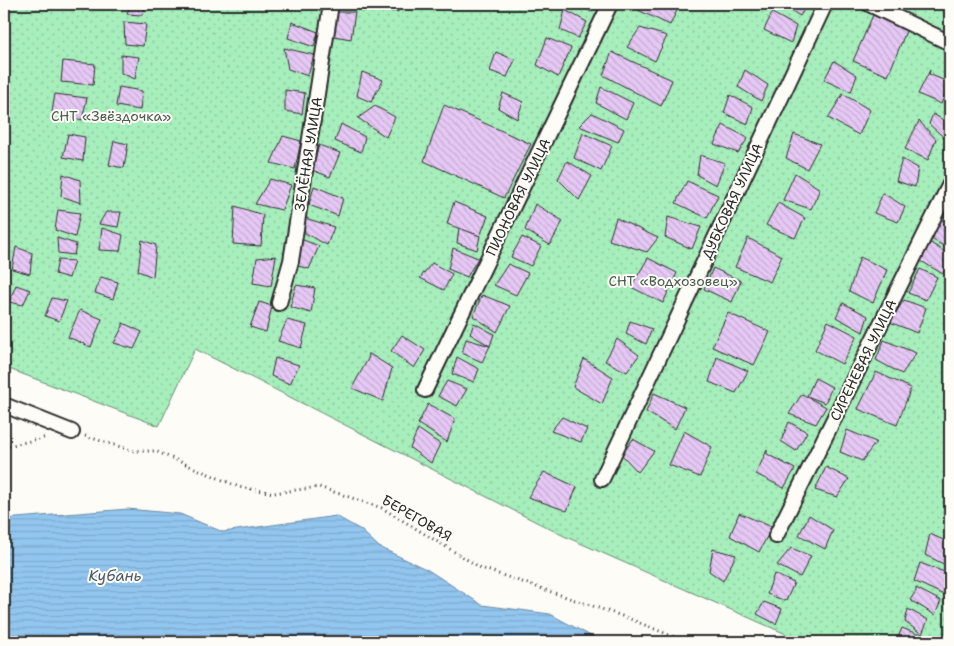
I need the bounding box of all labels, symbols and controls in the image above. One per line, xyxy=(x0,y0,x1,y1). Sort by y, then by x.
street label: ЗЕЛЁНАЯ УЛИЦА xyxy=(290,95,326,213)
park label: СНТ «Звёздочка» xyxy=(51,107,171,125)
street label: ПИОНОВАЯ УЛИЦА xyxy=(482,135,554,259)
street label: ДУБКОВАЯ УЛИЦА xyxy=(697,140,767,262)
park label: СНТ «Водхозовец» xyxy=(608,272,738,290)
street label: СИРЕНЕВАЯ УЛИЦА xyxy=(826,296,900,424)
street label: БЕРЕГОВАЯ xyxy=(379,491,455,545)
water label: Кубань xyxy=(89,566,142,586)

